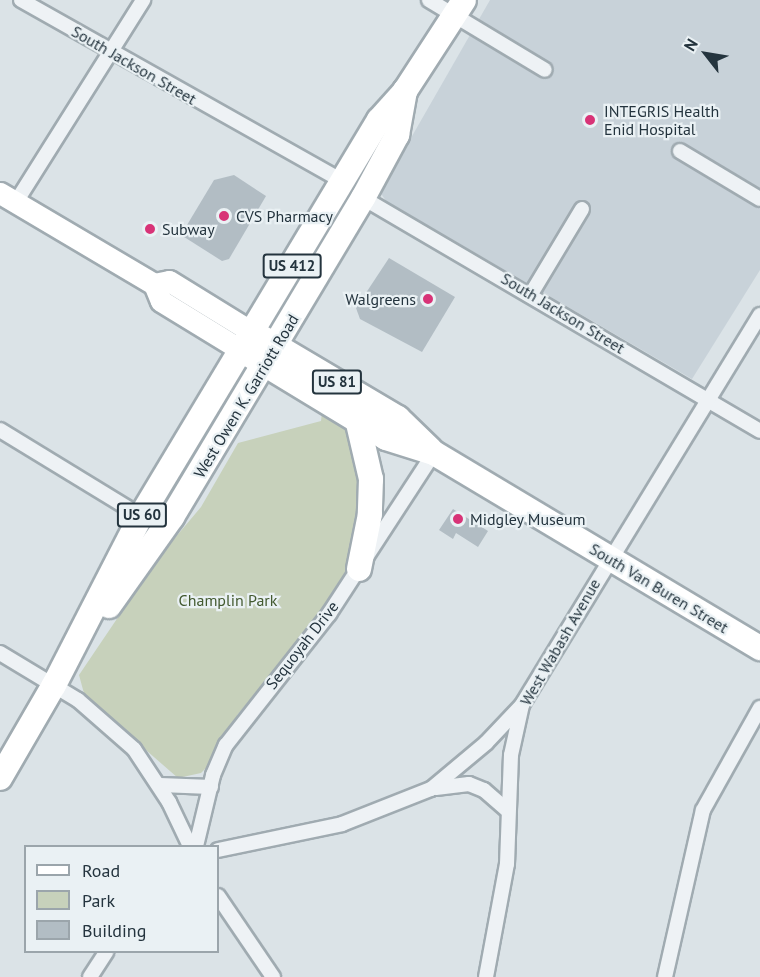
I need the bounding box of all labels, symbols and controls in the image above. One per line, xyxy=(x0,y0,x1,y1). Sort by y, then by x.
street label: South Jackson Street xyxy=(68,21,200,109)
north arrow xyxy=(676,24,736,84)
text: N xyxy=(679,35,702,54)
place label: INTEGRIS Health Enid Hospital xyxy=(604,101,719,139)
marker: INTEGRIS Health Enid Hospital xyxy=(581,111,599,129)
place label: CVS Pharmacy xyxy=(236,206,333,226)
marker: CVS Pharmacy xyxy=(217,209,231,223)
place label: Subway xyxy=(162,219,215,239)
marker: Subway xyxy=(143,222,157,236)
road number: US 412 xyxy=(262,254,322,278)
street label: South Jackson Street xyxy=(498,269,628,357)
place label: Walgreens xyxy=(345,289,416,309)
marker: Walgreens xyxy=(421,292,435,306)
street label: West Owen K. Garriott Road xyxy=(189,310,303,482)
road number: US 81 xyxy=(312,370,362,394)
road number: US 60 xyxy=(116,503,168,527)
place label: Midgley Museum xyxy=(470,509,586,529)
marker: Midgley Museum xyxy=(451,512,465,526)
street label: South Van Buren Street xyxy=(586,539,732,637)
street label: West Wabash Avenue xyxy=(516,575,604,709)
park label: Champlin Park xyxy=(179,590,277,610)
street label: Sequoyah Drive xyxy=(262,597,342,693)
legend xyxy=(24,845,219,953)
text: Road xyxy=(82,859,120,882)
text: Park xyxy=(82,889,115,912)
text: Building xyxy=(82,919,146,942)

